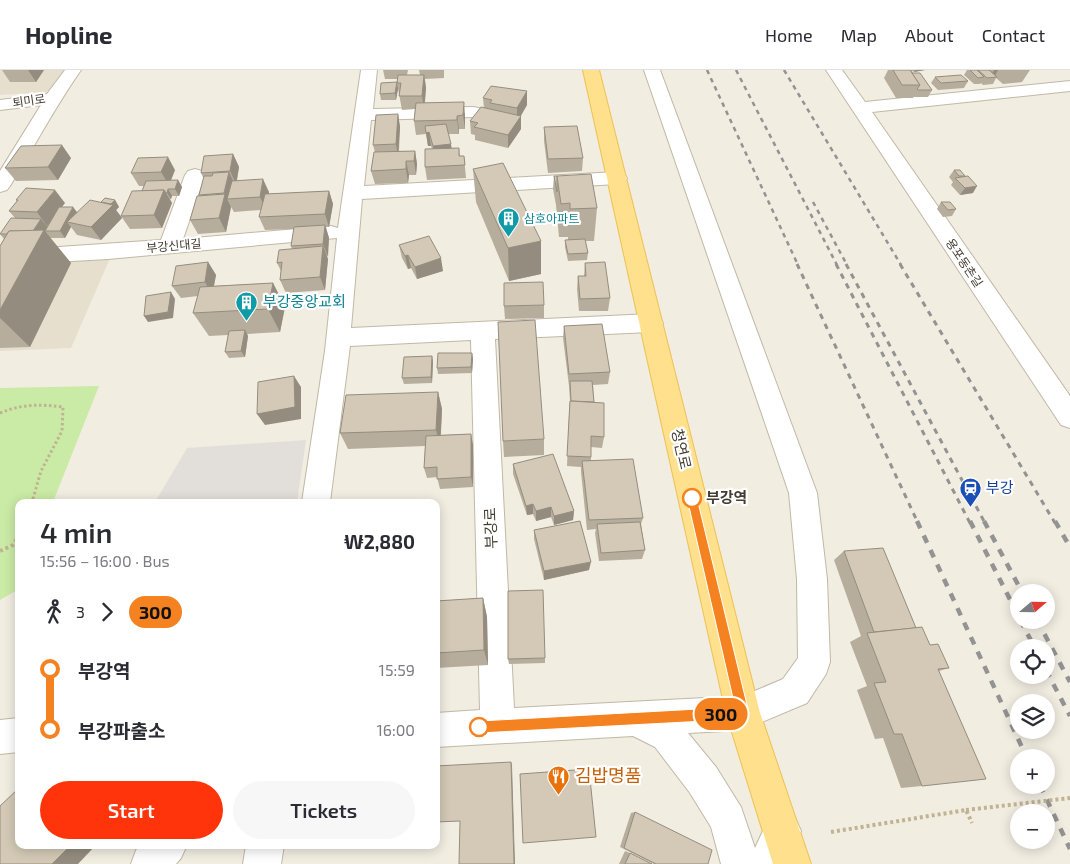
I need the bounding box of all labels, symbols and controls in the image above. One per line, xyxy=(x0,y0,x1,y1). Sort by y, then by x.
text: Hopline xyxy=(25,20,113,49)
text: Home xyxy=(765,24,813,46)
text: Map xyxy=(841,24,877,46)
text: About xyxy=(905,24,954,46)
text: Contact xyxy=(982,24,1045,46)
street label: 퇴미로 xyxy=(11,91,46,109)
building icon: 삼호아파트 xyxy=(496,207,520,238)
place label: 삼호아파트 xyxy=(524,211,579,225)
street label: 부강신대길 xyxy=(146,236,202,254)
street label: 용포동촌길 xyxy=(944,236,986,289)
building icon: 부강중앙교회 xyxy=(235,290,259,321)
place label: 부강중앙교회 xyxy=(263,292,346,310)
street label: 청연로 xyxy=(669,427,695,471)
station icon: 부강 xyxy=(958,476,982,507)
place label: 부강 xyxy=(986,478,1014,496)
marker: 부강역 xyxy=(682,488,702,508)
place label: 부강역 xyxy=(706,488,747,506)
street label: 부강로 xyxy=(480,507,500,549)
text: 4 min xyxy=(40,515,112,549)
text: ₩2,880 xyxy=(344,530,415,553)
text: 15:56 – 16:00 · Bus xyxy=(40,551,170,570)
north arrow xyxy=(1010,584,1055,629)
map controls xyxy=(1010,584,1055,849)
icon: walk xyxy=(40,598,68,626)
icon: forward xyxy=(93,598,121,626)
text: 300 xyxy=(139,601,172,623)
text: 3 xyxy=(76,602,85,621)
button: locate xyxy=(1010,639,1055,684)
text: 부강역 xyxy=(78,659,130,682)
text: 15:59 xyxy=(379,660,415,679)
button: layers xyxy=(1010,694,1055,739)
line badge: 300 xyxy=(692,698,750,730)
text: 300 xyxy=(705,703,737,725)
unlabelled marker xyxy=(469,717,489,737)
text: 부강파출소 xyxy=(78,719,165,742)
text: 16:00 xyxy=(376,720,415,739)
button: + xyxy=(1010,749,1055,794)
restaurant icon: 김밥명품 xyxy=(547,764,571,795)
place label: 김밥명품 xyxy=(575,764,641,786)
button: Start xyxy=(40,781,223,839)
button: Tickets xyxy=(233,781,415,839)
button: − xyxy=(1010,804,1055,849)

